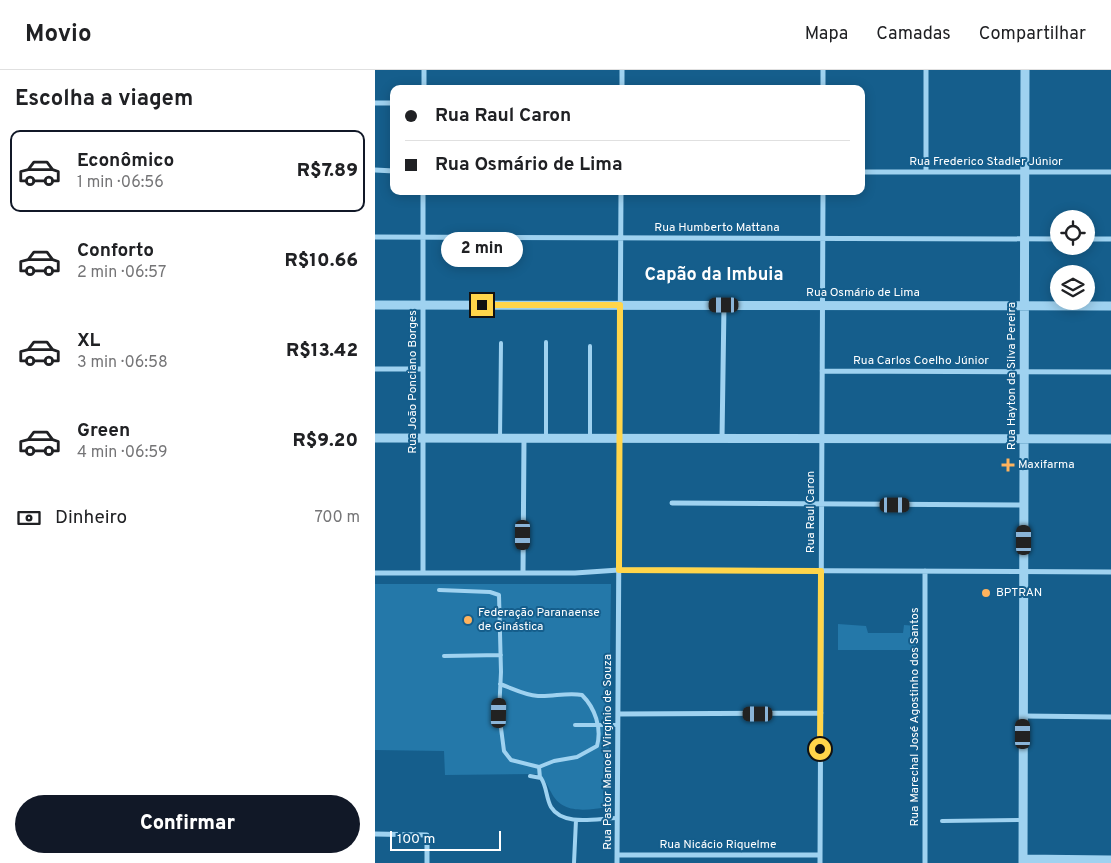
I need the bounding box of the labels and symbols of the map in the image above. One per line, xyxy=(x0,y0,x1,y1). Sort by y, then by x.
street label: Rua Frederico Stadler Júnior xyxy=(909,154,1063,170)
street label: Rua Humberto Mattana xyxy=(654,220,780,236)
callout: 2 min xyxy=(441,232,523,268)
district label: Capão da Imbuia xyxy=(645,264,783,287)
street label: Rua Osmário de Lima xyxy=(806,285,920,301)
route end xyxy=(471,294,493,316)
car xyxy=(709,298,739,313)
street label: Rua Hayton da Silva Pereira xyxy=(1004,302,1020,450)
street label: Rua João Ponciano Borges xyxy=(405,310,421,454)
street label: Rua Carlos Coelho Júnior xyxy=(853,353,989,369)
place label: Maxifarma xyxy=(1018,457,1075,473)
marker: Maxifarma xyxy=(1002,459,1014,471)
street label: Rua Raul Caron xyxy=(803,471,819,553)
car xyxy=(880,498,910,513)
car xyxy=(515,520,530,550)
car xyxy=(1016,525,1031,555)
place label: BPTRAN xyxy=(996,585,1042,601)
marker: BPTRAN xyxy=(980,587,992,599)
place label: Federação Paranaense de Ginástica xyxy=(478,605,600,635)
street label: Rua Marechal José Agostinho dos Santos xyxy=(907,607,923,827)
marker: Federação Paranaense de Ginástica xyxy=(462,614,474,626)
street label: Rua Pastor Manoel Virgínio de Souza xyxy=(600,654,616,850)
car xyxy=(491,698,506,728)
car xyxy=(743,707,773,722)
car xyxy=(1015,719,1030,749)
route start xyxy=(809,738,831,760)
scale bar xyxy=(390,828,501,851)
street label: Rua Nicácio Riquelme xyxy=(659,837,777,853)

